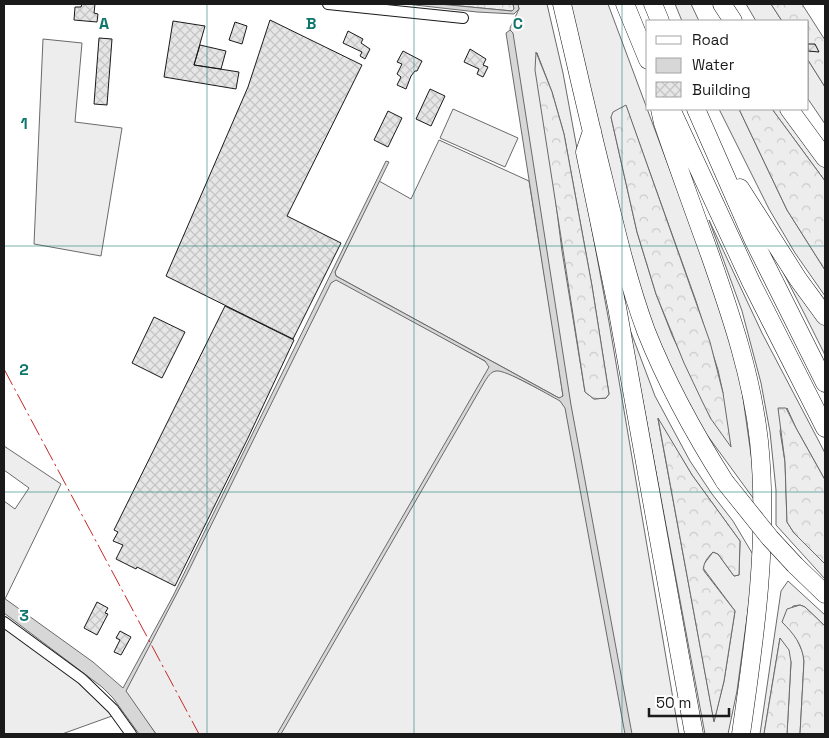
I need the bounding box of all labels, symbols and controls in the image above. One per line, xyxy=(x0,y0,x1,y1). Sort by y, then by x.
text: A xyxy=(99,13,109,34)
text: B xyxy=(306,13,316,34)
text: C xyxy=(513,13,523,34)
legend xyxy=(646,20,809,110)
text: Road xyxy=(692,30,729,49)
text: Water xyxy=(692,55,735,74)
text: Building xyxy=(692,80,751,99)
text: 1 xyxy=(20,113,28,134)
text: 2 xyxy=(19,359,29,380)
text: 3 xyxy=(19,605,29,626)
scale bar xyxy=(649,686,729,718)
text: 50 m xyxy=(656,693,691,712)

